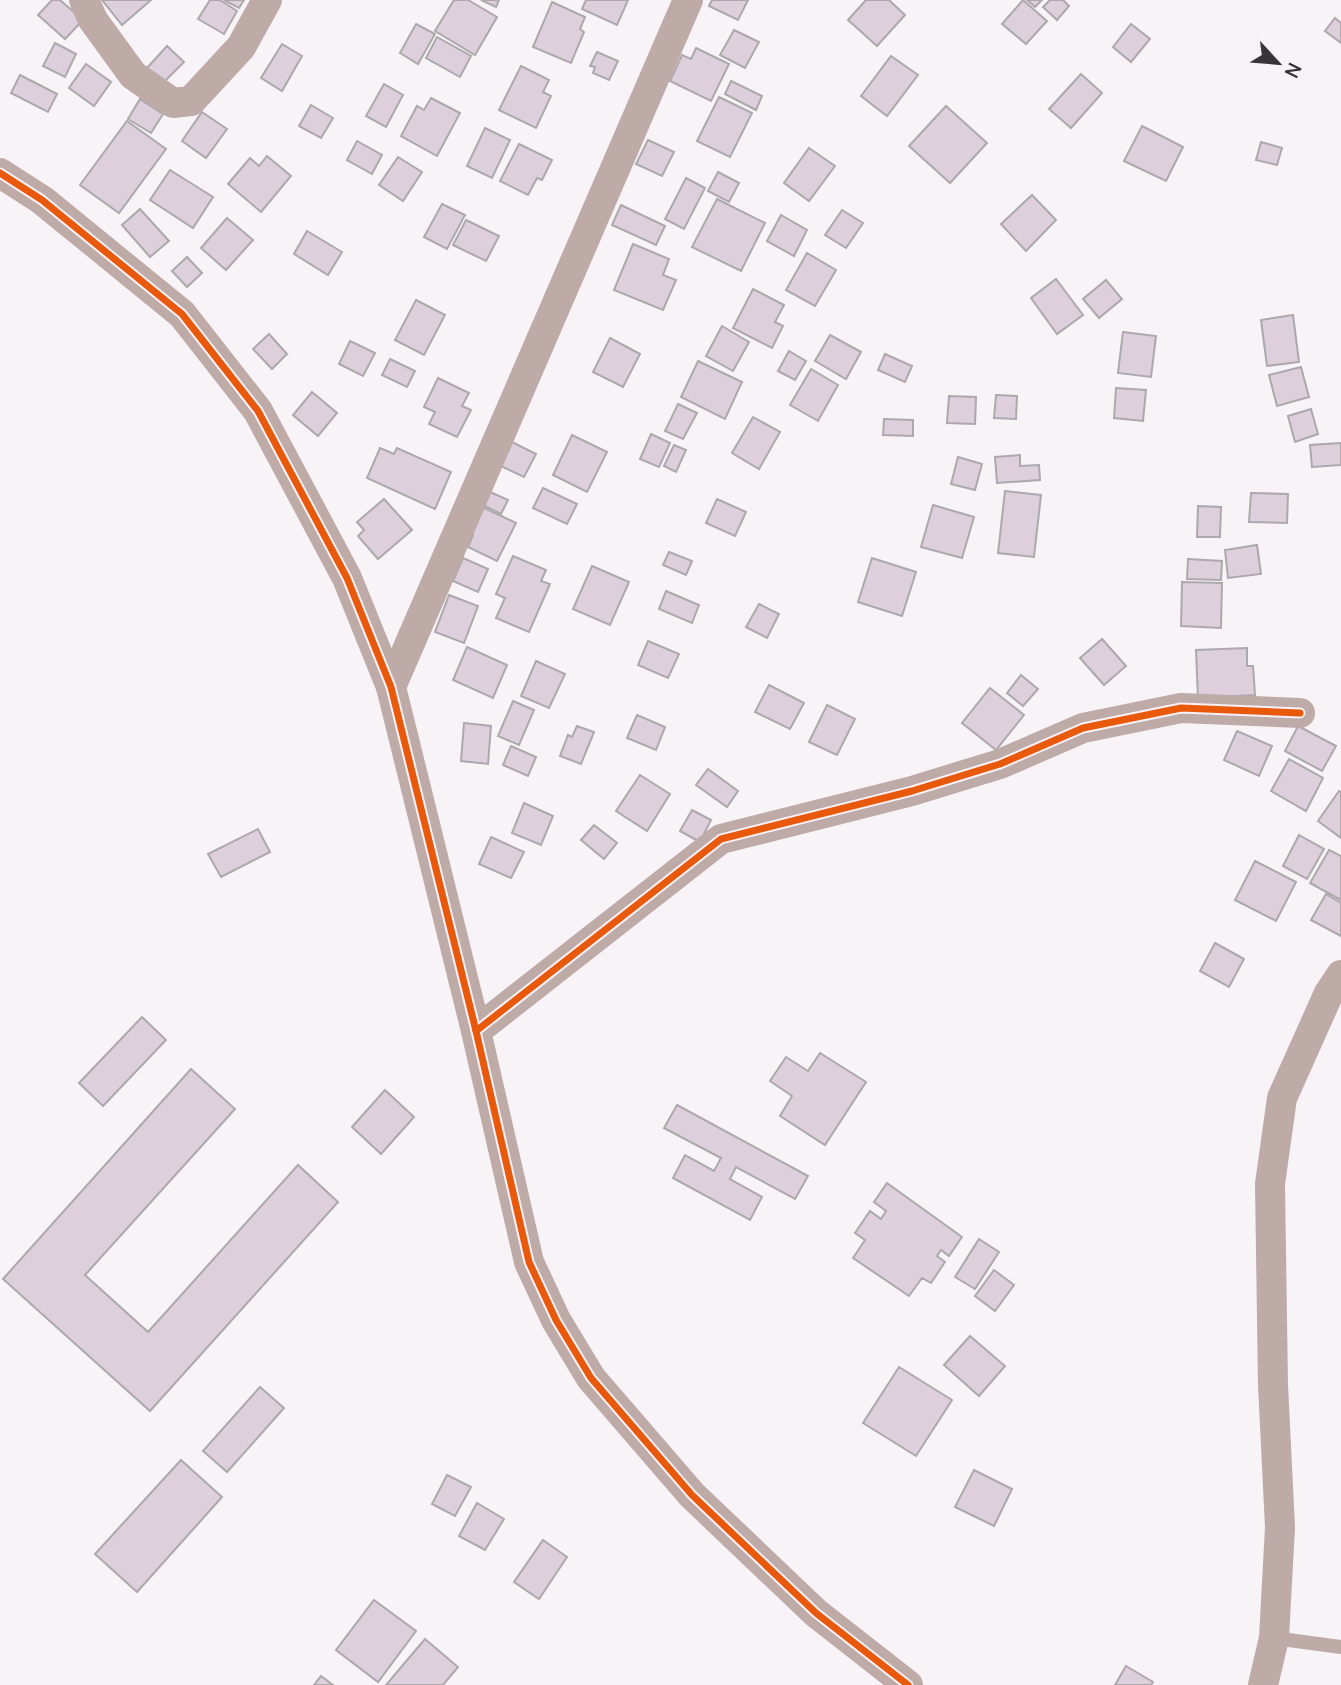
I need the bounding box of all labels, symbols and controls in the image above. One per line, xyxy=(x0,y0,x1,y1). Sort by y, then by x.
north arrow xyxy=(1243,28,1313,98)
text: N xyxy=(1279,59,1308,82)

